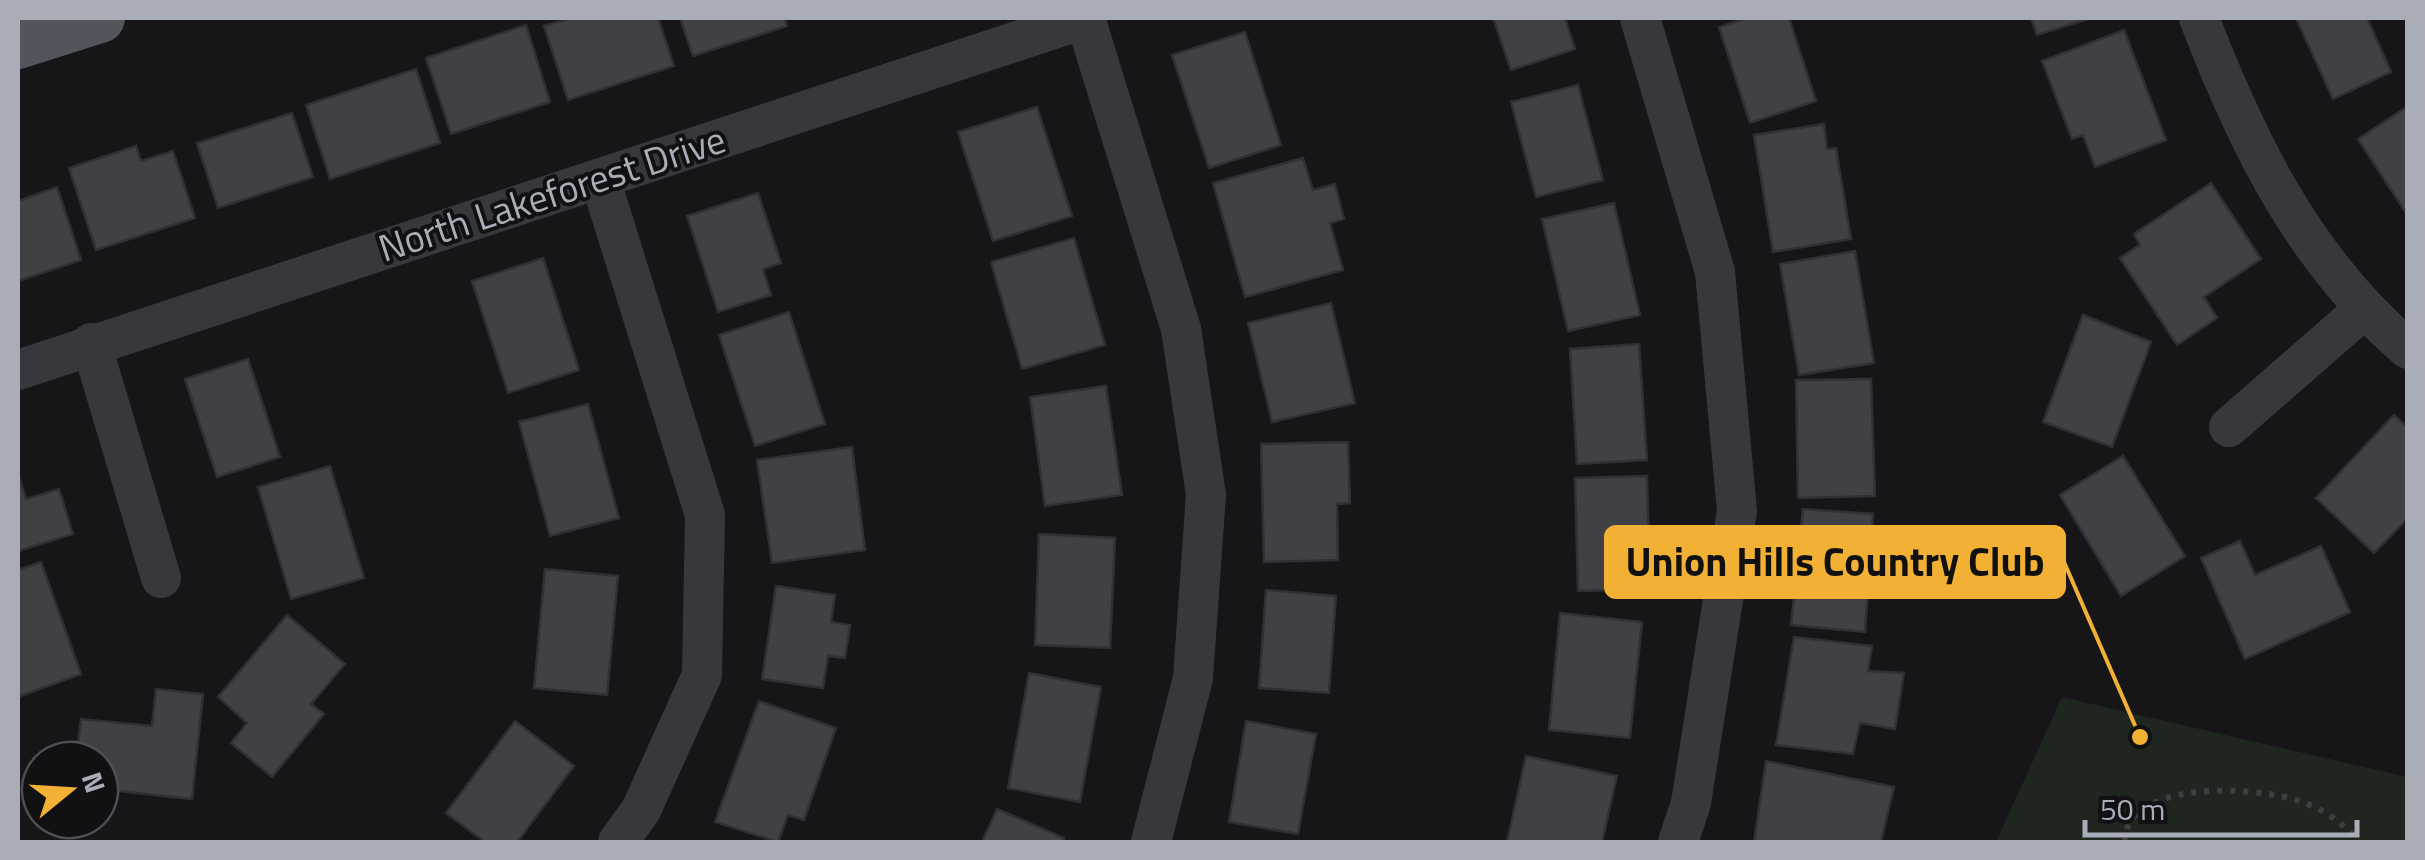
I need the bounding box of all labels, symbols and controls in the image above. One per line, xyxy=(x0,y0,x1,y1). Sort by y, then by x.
street label: North Lakeforest Drive xyxy=(371,110,733,277)
callout: Union Hills Country Club xyxy=(1606,527,2064,597)
text: Union Hills Country Club xyxy=(1626,531,2044,592)
north arrow xyxy=(20,740,120,840)
text: N xyxy=(71,766,118,798)
scale bar xyxy=(2085,775,2358,837)
text: 50 m xyxy=(2100,786,2165,832)

